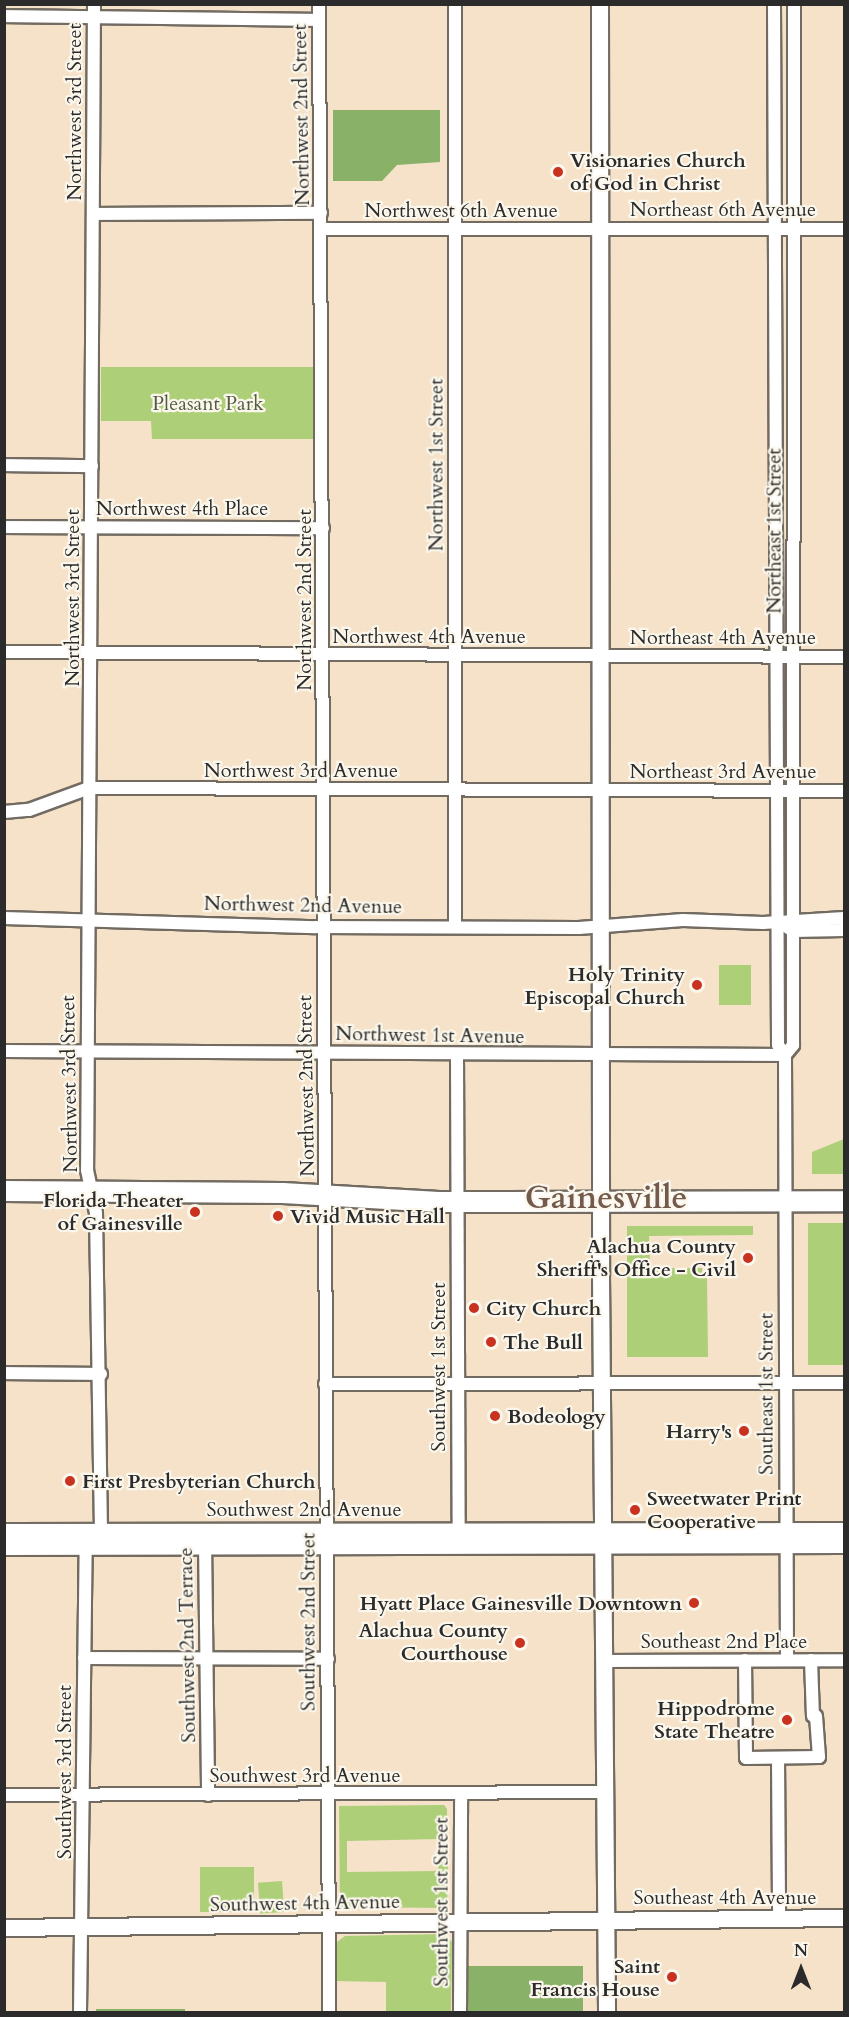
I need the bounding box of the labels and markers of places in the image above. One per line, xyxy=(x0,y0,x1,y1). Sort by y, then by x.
place label: Visionaries Church of God in Christ xyxy=(570,148,746,195)
marker: Visionaries Church of God in Christ xyxy=(551,165,565,179)
place label: Holy Trinity Episcopal Church xyxy=(524,962,685,1009)
marker: Holy Trinity Episcopal Church xyxy=(690,978,704,992)
place label: Florida Theater of Gainesville xyxy=(43,1188,183,1235)
place label: Vivid Music Hall xyxy=(290,1204,445,1228)
marker: Florida Theater of Gainesville xyxy=(188,1205,202,1219)
marker: Vivid Music Hall xyxy=(271,1209,285,1223)
place label: Alachua County Sheriff's Office - Civil xyxy=(537,1234,736,1281)
marker: Alachua County Sheriff's Office - Civil xyxy=(741,1251,755,1265)
place label: City Church xyxy=(486,1296,601,1320)
marker: City Church xyxy=(467,1301,481,1315)
place label: The Bull xyxy=(503,1330,583,1354)
marker: The Bull xyxy=(484,1335,498,1349)
place label: Bodeology xyxy=(507,1404,606,1428)
marker: Bodeology xyxy=(488,1409,502,1423)
place label: Harry's xyxy=(666,1419,732,1443)
marker: Harry's xyxy=(737,1424,751,1438)
place label: First Presbyterian Church xyxy=(82,1469,316,1493)
marker: First Presbyterian Church xyxy=(63,1474,77,1488)
place label: Sweetwater Print Cooperative xyxy=(647,1486,801,1533)
marker: Sweetwater Print Cooperative xyxy=(628,1503,642,1517)
place label: Hyatt Place Gainesville Downtown xyxy=(360,1591,682,1615)
marker: Hyatt Place Gainesville Downtown xyxy=(687,1596,701,1610)
place label: Alachua County Courthouse xyxy=(359,1619,508,1666)
marker: Alachua County Courthouse xyxy=(513,1636,527,1650)
place label: Hippodrome State Theatre xyxy=(654,1696,775,1743)
marker: Hippodrome State Theatre xyxy=(780,1713,794,1727)
place label: Saint Francis House xyxy=(531,1954,660,2001)
marker: Saint Francis House xyxy=(665,1970,679,1984)

